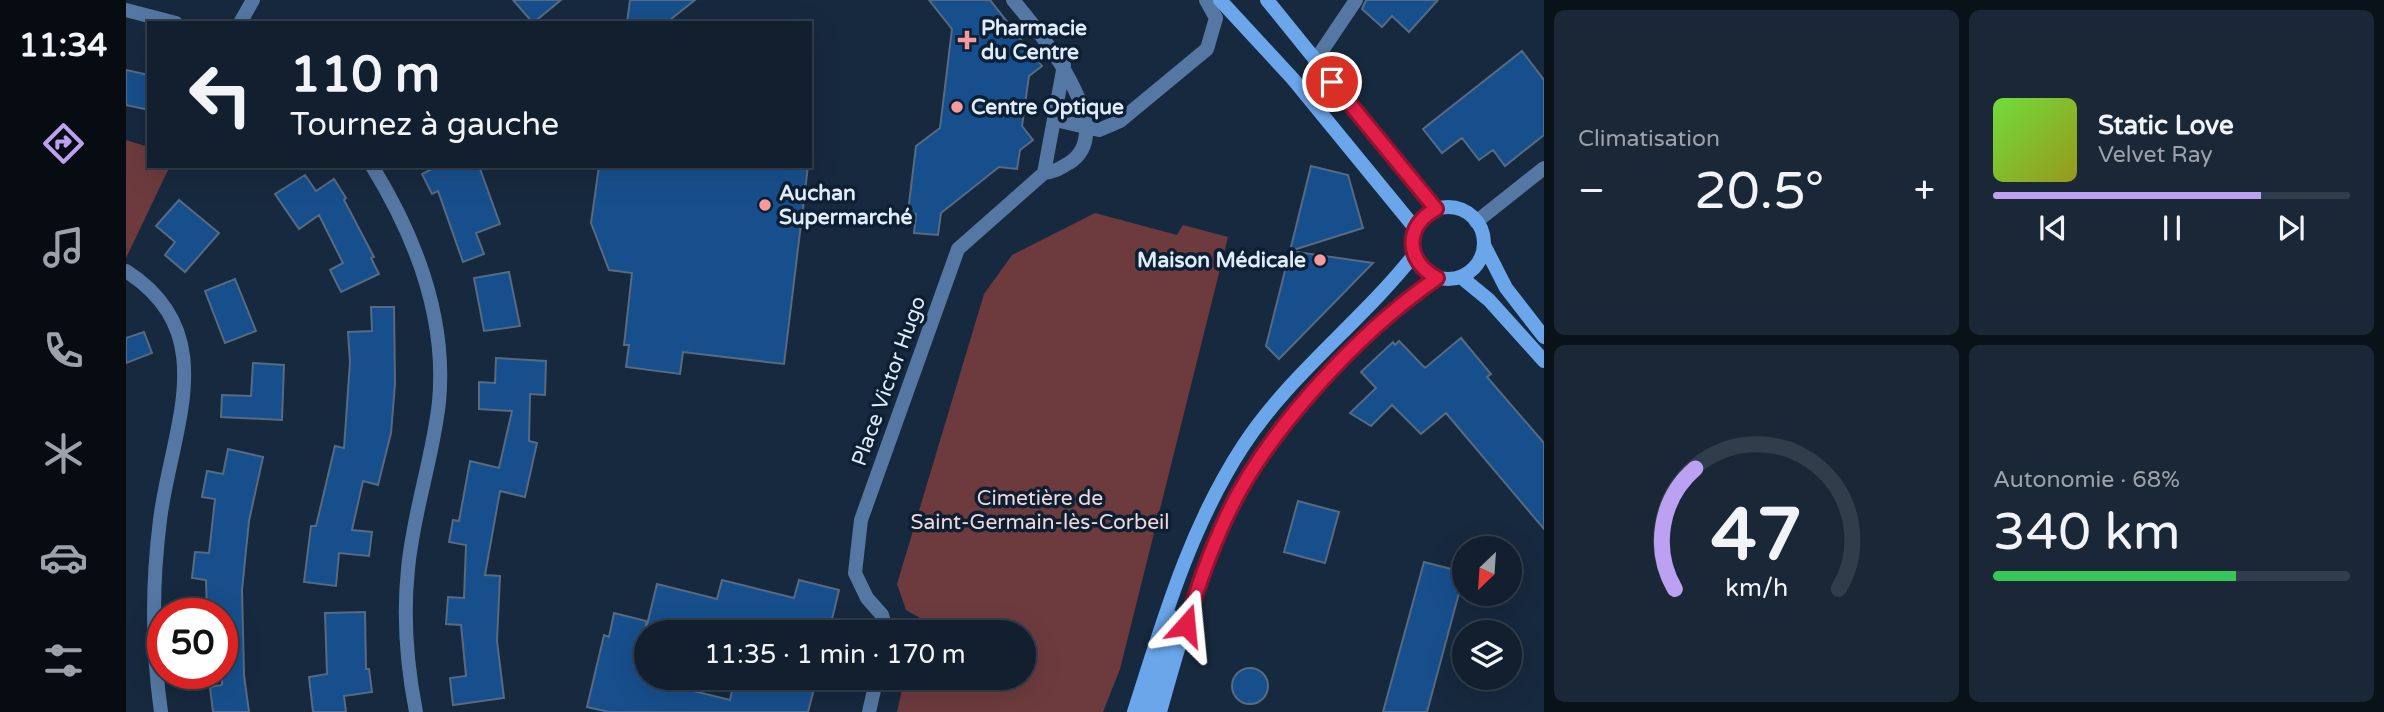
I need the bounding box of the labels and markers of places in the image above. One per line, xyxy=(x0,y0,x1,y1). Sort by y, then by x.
place label: Pharmacie du Centre xyxy=(981,16,1087,65)
marker: Pharmacie du Centre xyxy=(959,32,975,48)
pin xyxy=(1302,52,1362,112)
place label: Centre Optique xyxy=(971,95,1124,120)
marker: Centre Optique xyxy=(949,99,965,115)
place label: Auchan Supermarché xyxy=(779,181,913,230)
marker: Auchan Supermarché xyxy=(757,197,773,213)
place label: Maison Médicale xyxy=(1137,248,1306,273)
marker: Maison Médicale xyxy=(1312,252,1328,268)

